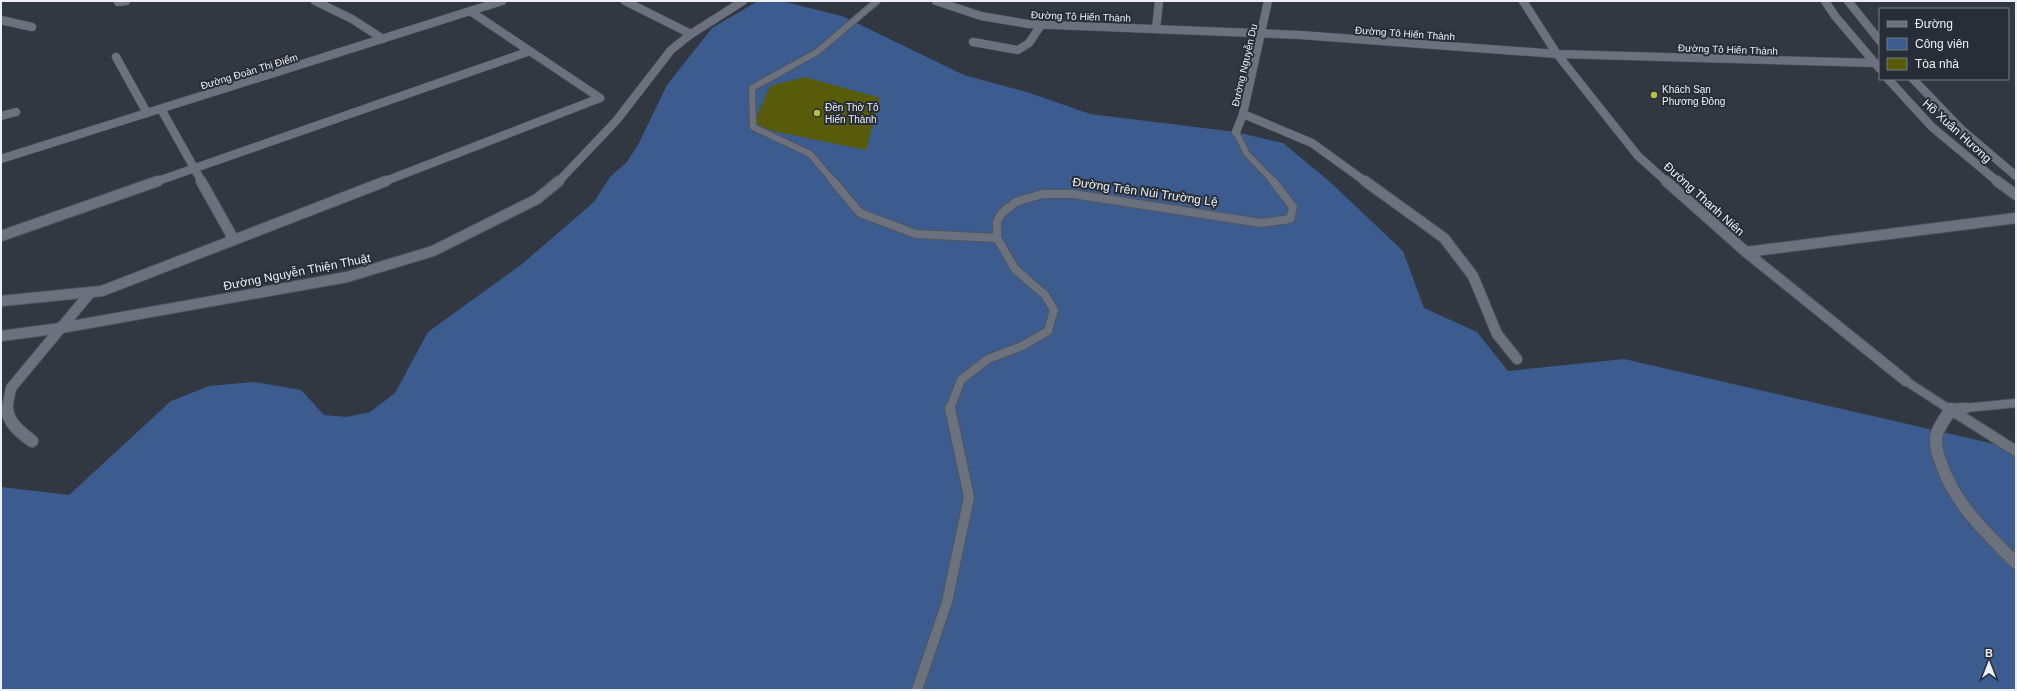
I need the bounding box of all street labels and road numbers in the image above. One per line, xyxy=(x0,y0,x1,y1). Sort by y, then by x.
street label: Đường Tô Hiến Thành xyxy=(1031,9,1131,24)
street label: Đường Nguyễn Du xyxy=(1229,23,1259,107)
street label: Đường Tô Hiến Thành xyxy=(1355,25,1455,42)
street label: Đường Tô Hiến Thành xyxy=(1678,42,1778,57)
street label: Đường Đoàn Thị Điểm xyxy=(199,51,299,91)
street label: Hồ Xuân Hương xyxy=(1920,96,1994,166)
street label: Đường Thanh Niên xyxy=(1661,159,1747,239)
street label: Đường Trên Núi Trường Lệ xyxy=(1071,175,1219,209)
street label: Đường Nguyễn Thiện Thuật xyxy=(222,250,372,293)

